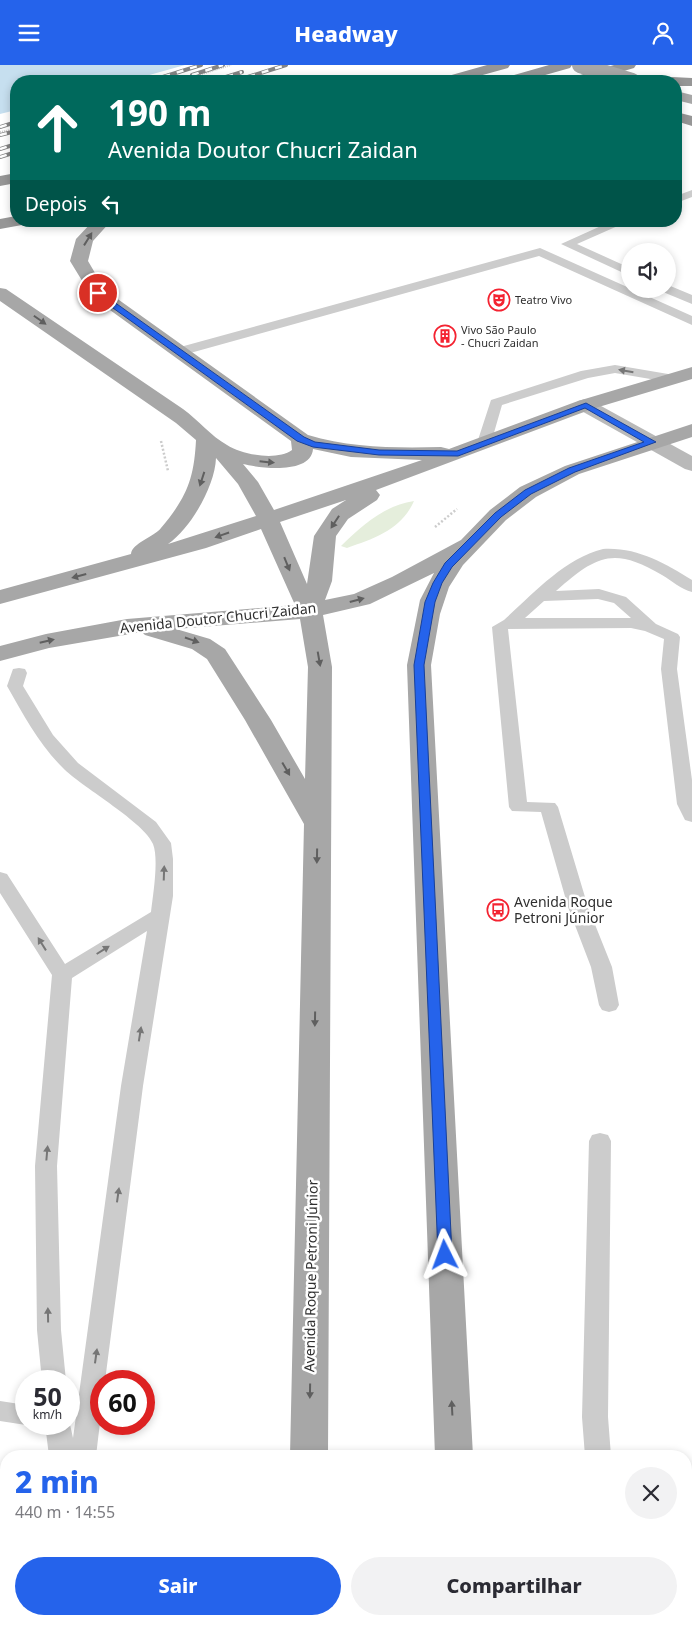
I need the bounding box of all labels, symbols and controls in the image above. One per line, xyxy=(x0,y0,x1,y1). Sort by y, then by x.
text: Headway xyxy=(294,18,398,48)
icon: menu xyxy=(15,19,43,47)
icon: person xyxy=(649,19,677,47)
text: 190 m xyxy=(108,89,211,136)
icon: ahead xyxy=(25,95,90,160)
text: Avenida Doutor Chucri Zaidan xyxy=(108,134,418,164)
icon: left xyxy=(97,190,125,218)
text: Depois xyxy=(25,191,87,217)
one-way arrow xyxy=(83,232,92,246)
map controls xyxy=(621,243,676,298)
button: sound xyxy=(621,243,676,298)
pin xyxy=(77,272,119,314)
icon: arrive xyxy=(84,279,112,307)
theatre icon: Teatro Vivo xyxy=(487,288,511,312)
place label: Teatro Vivo xyxy=(515,292,573,307)
one-way arrow xyxy=(33,315,47,325)
place label: Vivo São Paulo - Chucri Zaidan xyxy=(461,322,539,350)
building icon: Vivo São Paulo - Chucri Zaidan xyxy=(433,324,457,348)
one-way arrow xyxy=(617,366,633,374)
one-way arrow xyxy=(260,458,276,466)
one-way arrow xyxy=(197,472,205,487)
one-way arrow xyxy=(330,515,339,528)
one-way arrow xyxy=(214,531,229,539)
one-way arrow xyxy=(283,557,291,571)
one-way arrow xyxy=(71,572,86,580)
one-way arrow xyxy=(349,596,365,604)
street label: Avenida Doutor Chucri Zaidan xyxy=(119,598,317,637)
one-way arrow xyxy=(185,636,200,644)
one-way arrow xyxy=(39,637,54,645)
one-way arrow xyxy=(315,651,323,667)
one-way arrow xyxy=(282,761,290,776)
one-way arrow xyxy=(313,849,321,865)
one-way arrow xyxy=(160,865,168,881)
place label: Avenida Roque Petroni Júnior xyxy=(514,892,613,927)
bus stop icon: Avenida Roque Petroni Júnior xyxy=(486,898,510,922)
one-way arrow xyxy=(38,938,47,951)
one-way arrow xyxy=(97,945,110,954)
one-way arrow xyxy=(311,1011,319,1027)
one-way arrow xyxy=(136,1025,144,1041)
one-way arrow xyxy=(43,1145,51,1161)
street label: Avenida Roque Petroni Júnior xyxy=(299,1179,322,1372)
one-way arrow xyxy=(114,1186,122,1202)
position arrow xyxy=(418,1228,470,1280)
one-way arrow xyxy=(44,1307,52,1323)
one-way arrow xyxy=(92,1348,100,1364)
speed limit sign: 60 xyxy=(90,1370,155,1435)
text: 50 xyxy=(33,1379,62,1413)
one-way arrow xyxy=(306,1384,314,1400)
one-way arrow xyxy=(448,1399,456,1415)
text: km/h xyxy=(33,1406,62,1423)
text: 2 min xyxy=(15,1461,99,1502)
button: close xyxy=(625,1467,677,1519)
text: 440 m · 14:55 xyxy=(15,1501,115,1523)
button: Sair xyxy=(15,1557,341,1615)
button: Compartilhar xyxy=(351,1557,677,1615)

